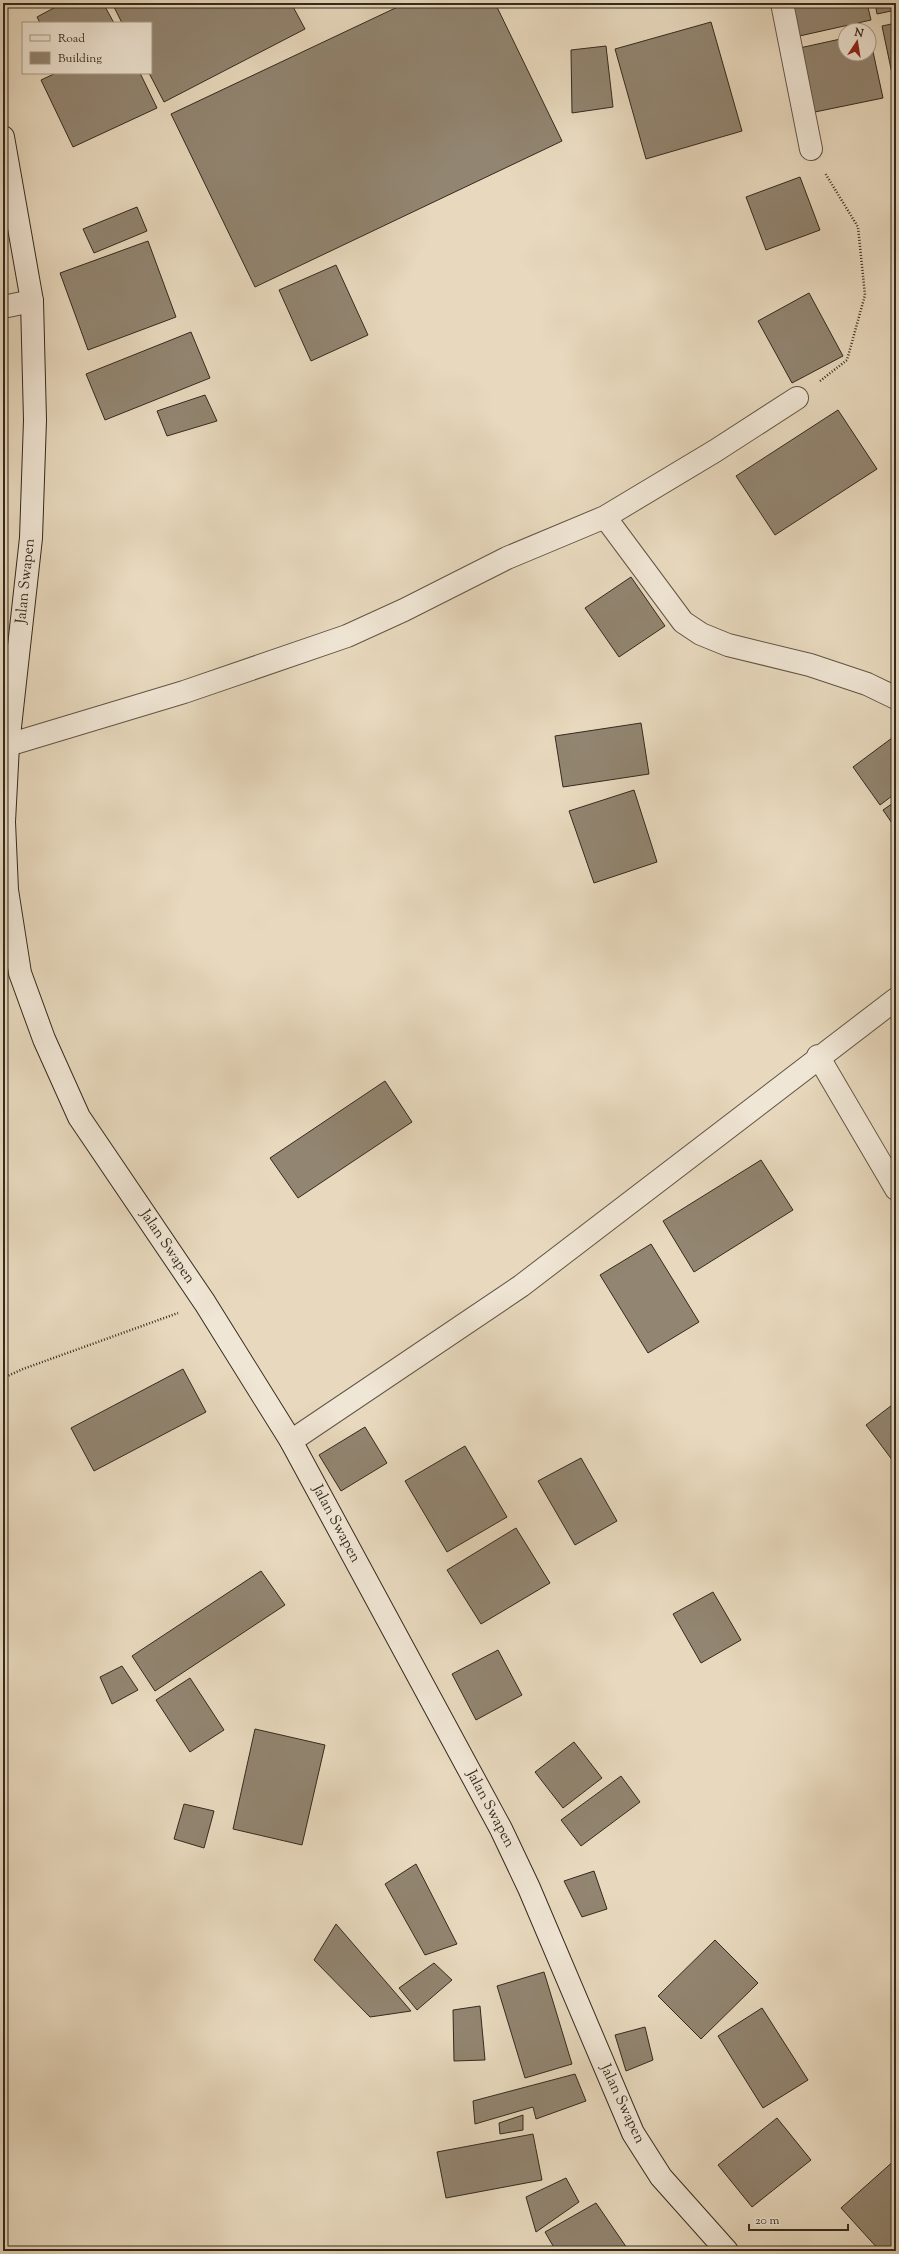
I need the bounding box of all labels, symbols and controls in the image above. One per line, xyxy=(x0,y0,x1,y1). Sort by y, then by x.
legend xyxy=(22,22,152,74)
north arrow xyxy=(837,22,877,62)
text: N xyxy=(852,24,865,42)
text: Road xyxy=(58,30,85,48)
text: Building xyxy=(58,50,102,68)
street label: Jalan Swapen xyxy=(11,537,41,626)
street label: Jalan Swapen xyxy=(134,1205,200,1288)
street label: Jalan Swapen xyxy=(306,1480,365,1567)
street label: Jalan Swapen xyxy=(460,1765,519,1852)
street label: Jalan Swapen xyxy=(594,2060,650,2147)
scale bar xyxy=(749,2206,848,2232)
text: 20 m xyxy=(755,2212,780,2230)

